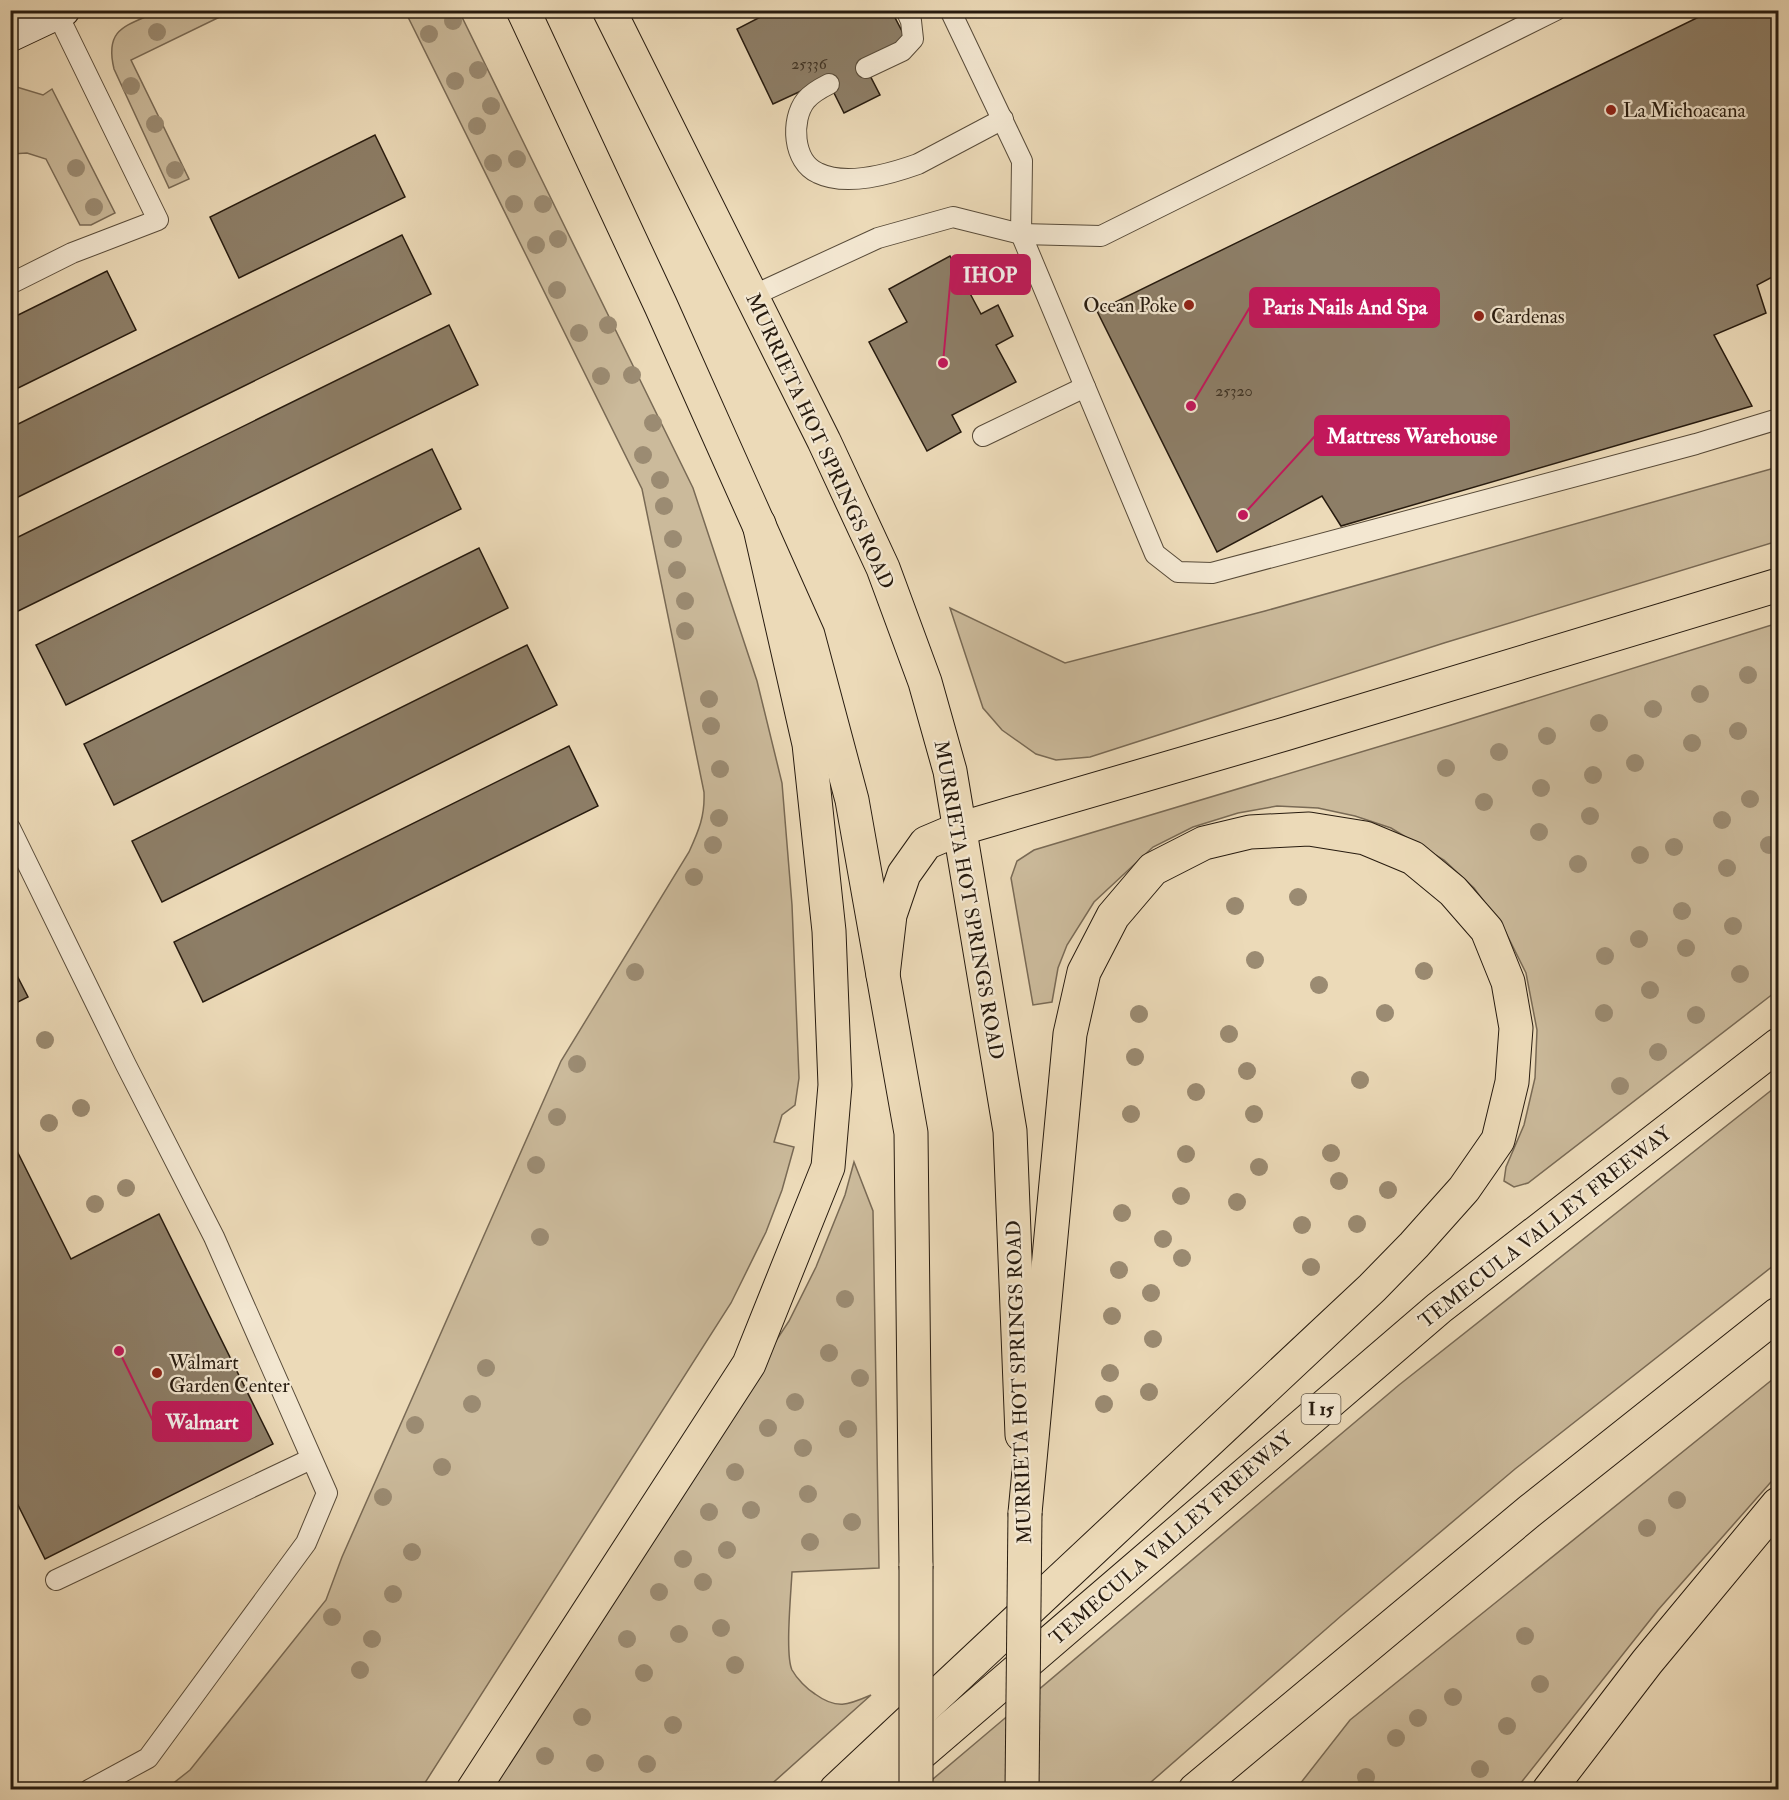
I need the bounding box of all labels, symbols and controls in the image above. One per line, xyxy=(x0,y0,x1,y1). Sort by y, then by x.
house number: 25336 xyxy=(791,54,828,74)
place label: La Michoacana xyxy=(1623,98,1747,123)
marker: La Michoacana xyxy=(1604,103,1618,117)
callout: IHOP xyxy=(951,255,1030,294)
text: IHOP xyxy=(963,262,1018,289)
callout: Paris Nails And Spa xyxy=(1250,288,1439,327)
street label: MURRIETA HOT SPRINGS ROAD xyxy=(740,289,900,593)
place label: Ocean Poke xyxy=(1083,293,1177,318)
text: Paris Nails And Spa xyxy=(1263,294,1429,321)
marker: Ocean Poke xyxy=(1182,298,1196,312)
place label: Cardenas xyxy=(1491,304,1565,329)
marker: Cardenas xyxy=(1472,309,1486,323)
house number: 25320 xyxy=(1215,381,1253,401)
callout: Mattress Warehouse xyxy=(1315,416,1509,455)
text: Mattress Warehouse xyxy=(1326,423,1497,450)
street label: MURRIETA HOT SPRINGS ROAD xyxy=(929,738,1009,1062)
street label: TEMECULA VALLEY FREEWAY xyxy=(1414,1120,1677,1334)
street label: MURRIETA HOT SPRINGS ROAD xyxy=(1001,1220,1037,1544)
place label: Walmart Garden Center xyxy=(168,1350,290,1398)
marker: Walmart Garden Center xyxy=(150,1366,164,1380)
road number: I 15 xyxy=(1302,1394,1340,1424)
callout: Walmart xyxy=(153,1402,251,1441)
text: Walmart xyxy=(164,1409,239,1436)
street label: TEMECULA VALLEY FREEWAY xyxy=(1044,1425,1299,1650)

